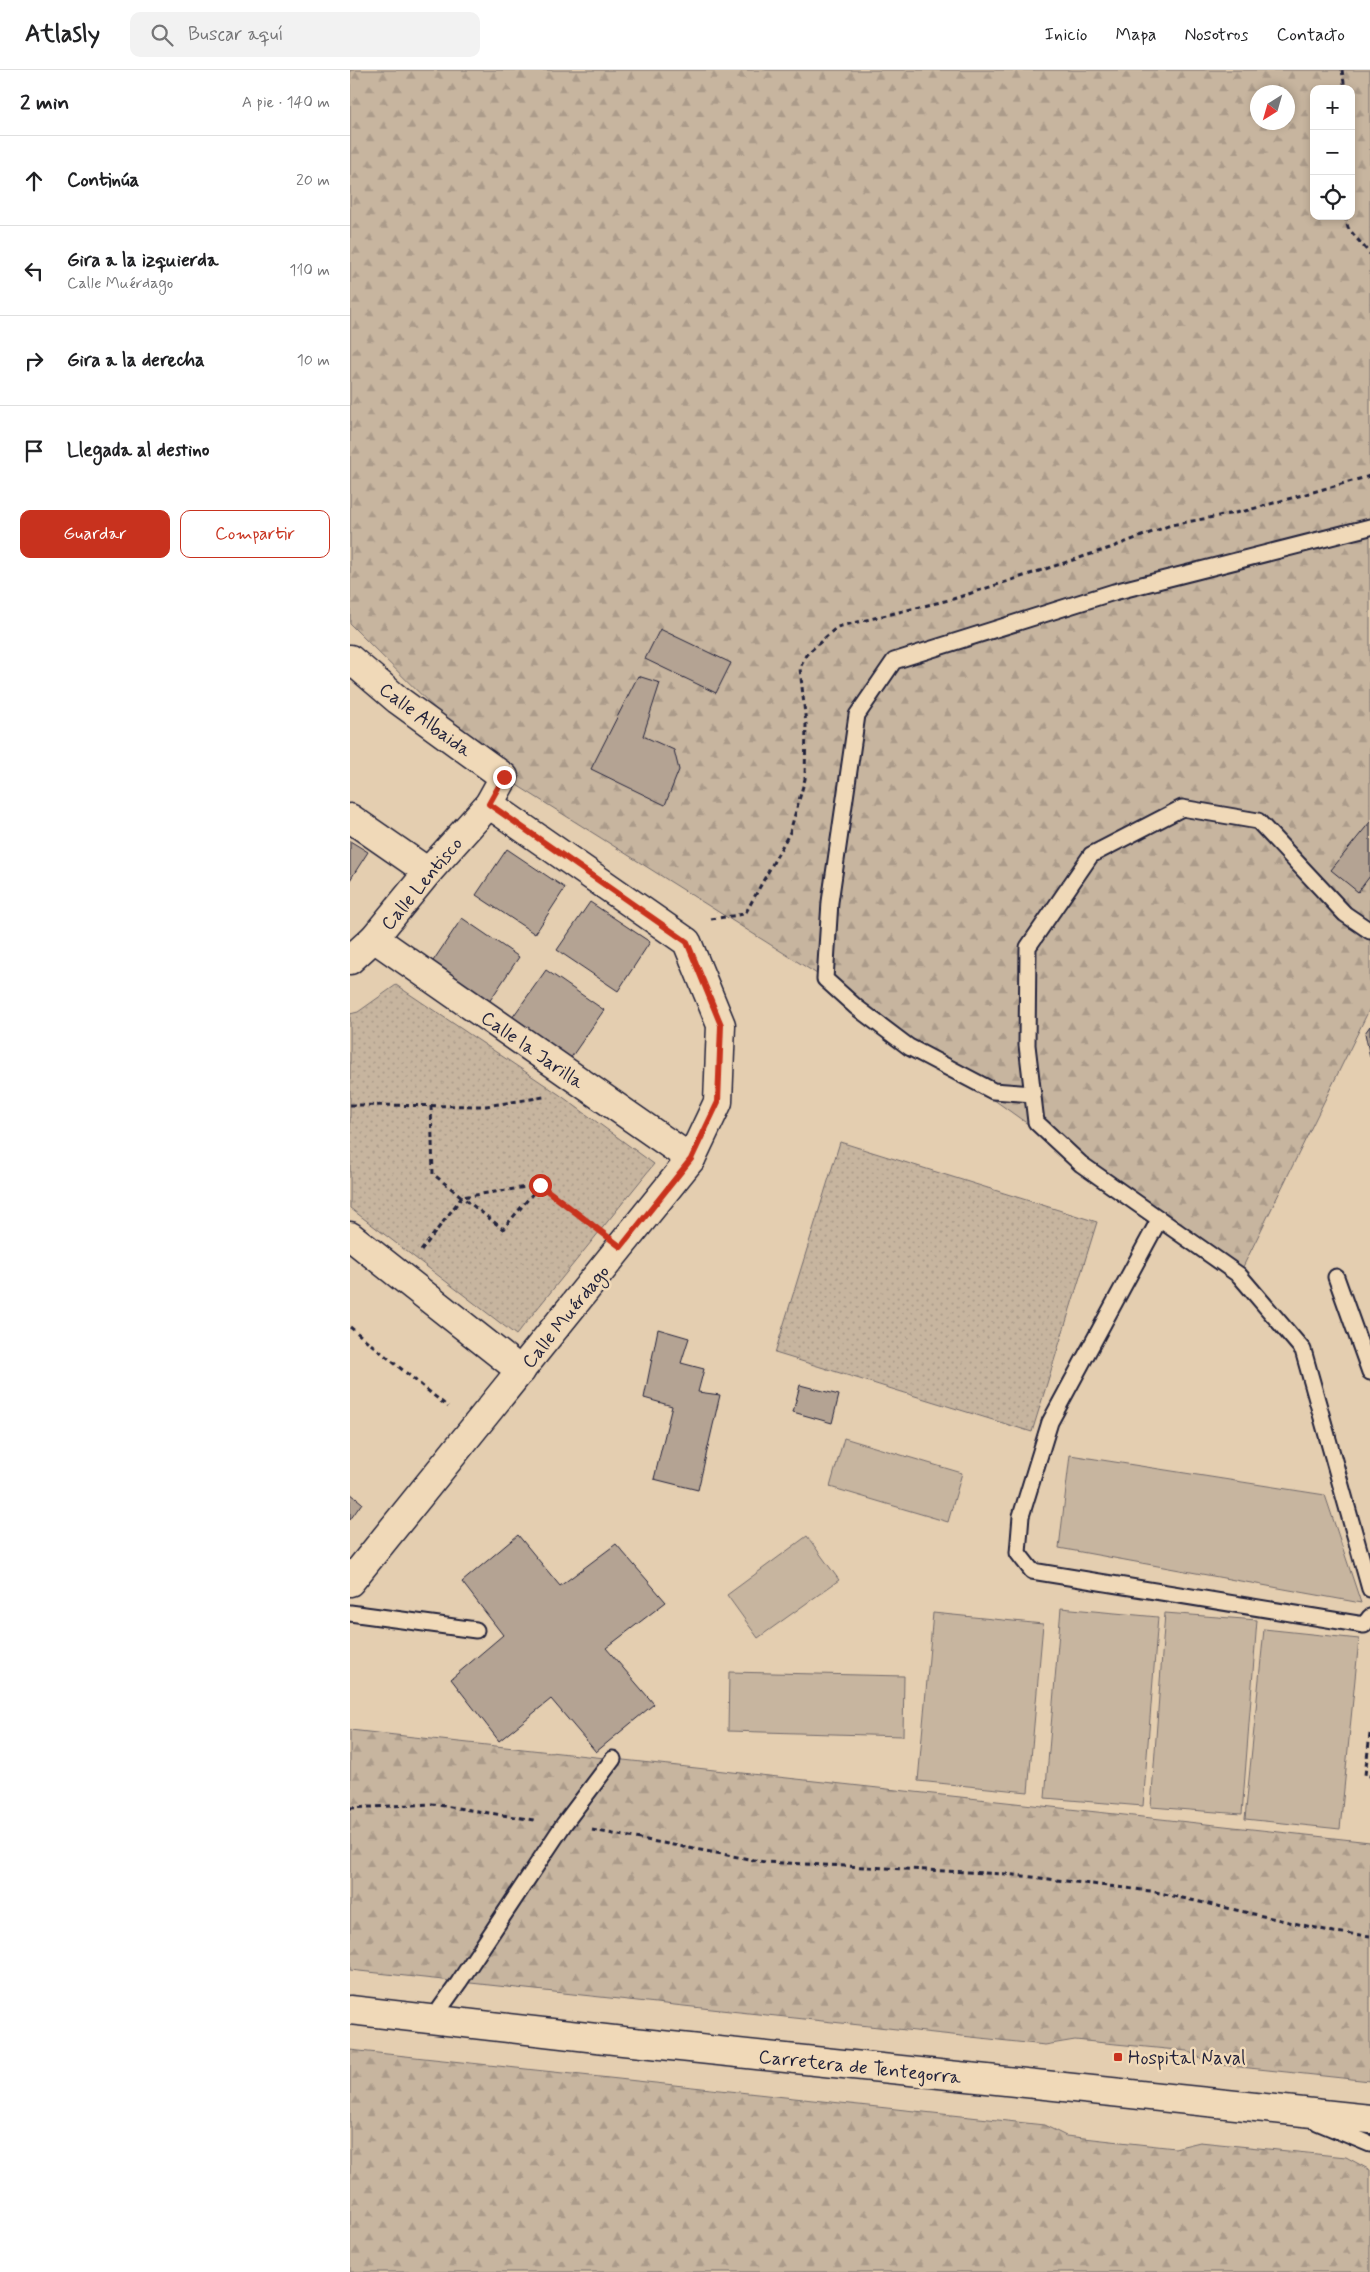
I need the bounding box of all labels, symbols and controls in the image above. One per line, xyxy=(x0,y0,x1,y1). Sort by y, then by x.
search box xyxy=(130,12,480,57)
text: Atlasly xyxy=(25,19,100,50)
icon: search xyxy=(148,21,176,49)
text: Buscar aquí xyxy=(188,22,284,47)
text: Inicio xyxy=(1045,23,1087,47)
text: Mapa xyxy=(1115,23,1156,47)
text: Nosotros xyxy=(1184,23,1249,47)
text: Contacto xyxy=(1277,23,1345,47)
north arrow xyxy=(1250,85,1295,130)
map controls xyxy=(1310,85,1355,220)
button: + xyxy=(1310,85,1355,130)
text: 2 min xyxy=(20,89,69,117)
text: A pie · 140 m xyxy=(242,92,330,113)
button: − xyxy=(1310,130,1355,175)
icon: ahead xyxy=(20,167,48,195)
text: Continúa xyxy=(67,168,139,193)
text: 20 m xyxy=(296,170,330,191)
button: locate xyxy=(1310,175,1355,220)
text: Gira a la izquierda xyxy=(67,248,218,273)
icon: left xyxy=(20,257,48,285)
text: 110 m xyxy=(289,260,330,281)
text: Calle Muérdago xyxy=(67,273,173,294)
icon: right xyxy=(20,347,48,375)
text: Gira a la derecha xyxy=(67,348,205,373)
text: 10 m xyxy=(297,350,330,371)
icon: arrive xyxy=(20,437,48,465)
text: Llegada al destino xyxy=(67,438,209,463)
button: Guardar xyxy=(20,510,170,558)
button: Compartir xyxy=(180,510,330,558)
street label: Calle Albaida xyxy=(374,677,477,764)
route end xyxy=(493,766,516,789)
street label: Calle Lentisco xyxy=(376,832,469,936)
street label: Calle la Jarilla xyxy=(476,1005,589,1095)
route start xyxy=(529,1174,552,1197)
street label: Calle Muérdago xyxy=(517,1260,617,1375)
street label: Carretera de Tentegorra xyxy=(757,2044,963,2092)
place label: Hospital Naval xyxy=(1128,2046,1246,2071)
marker: Hospital Naval xyxy=(1112,2051,1124,2063)

